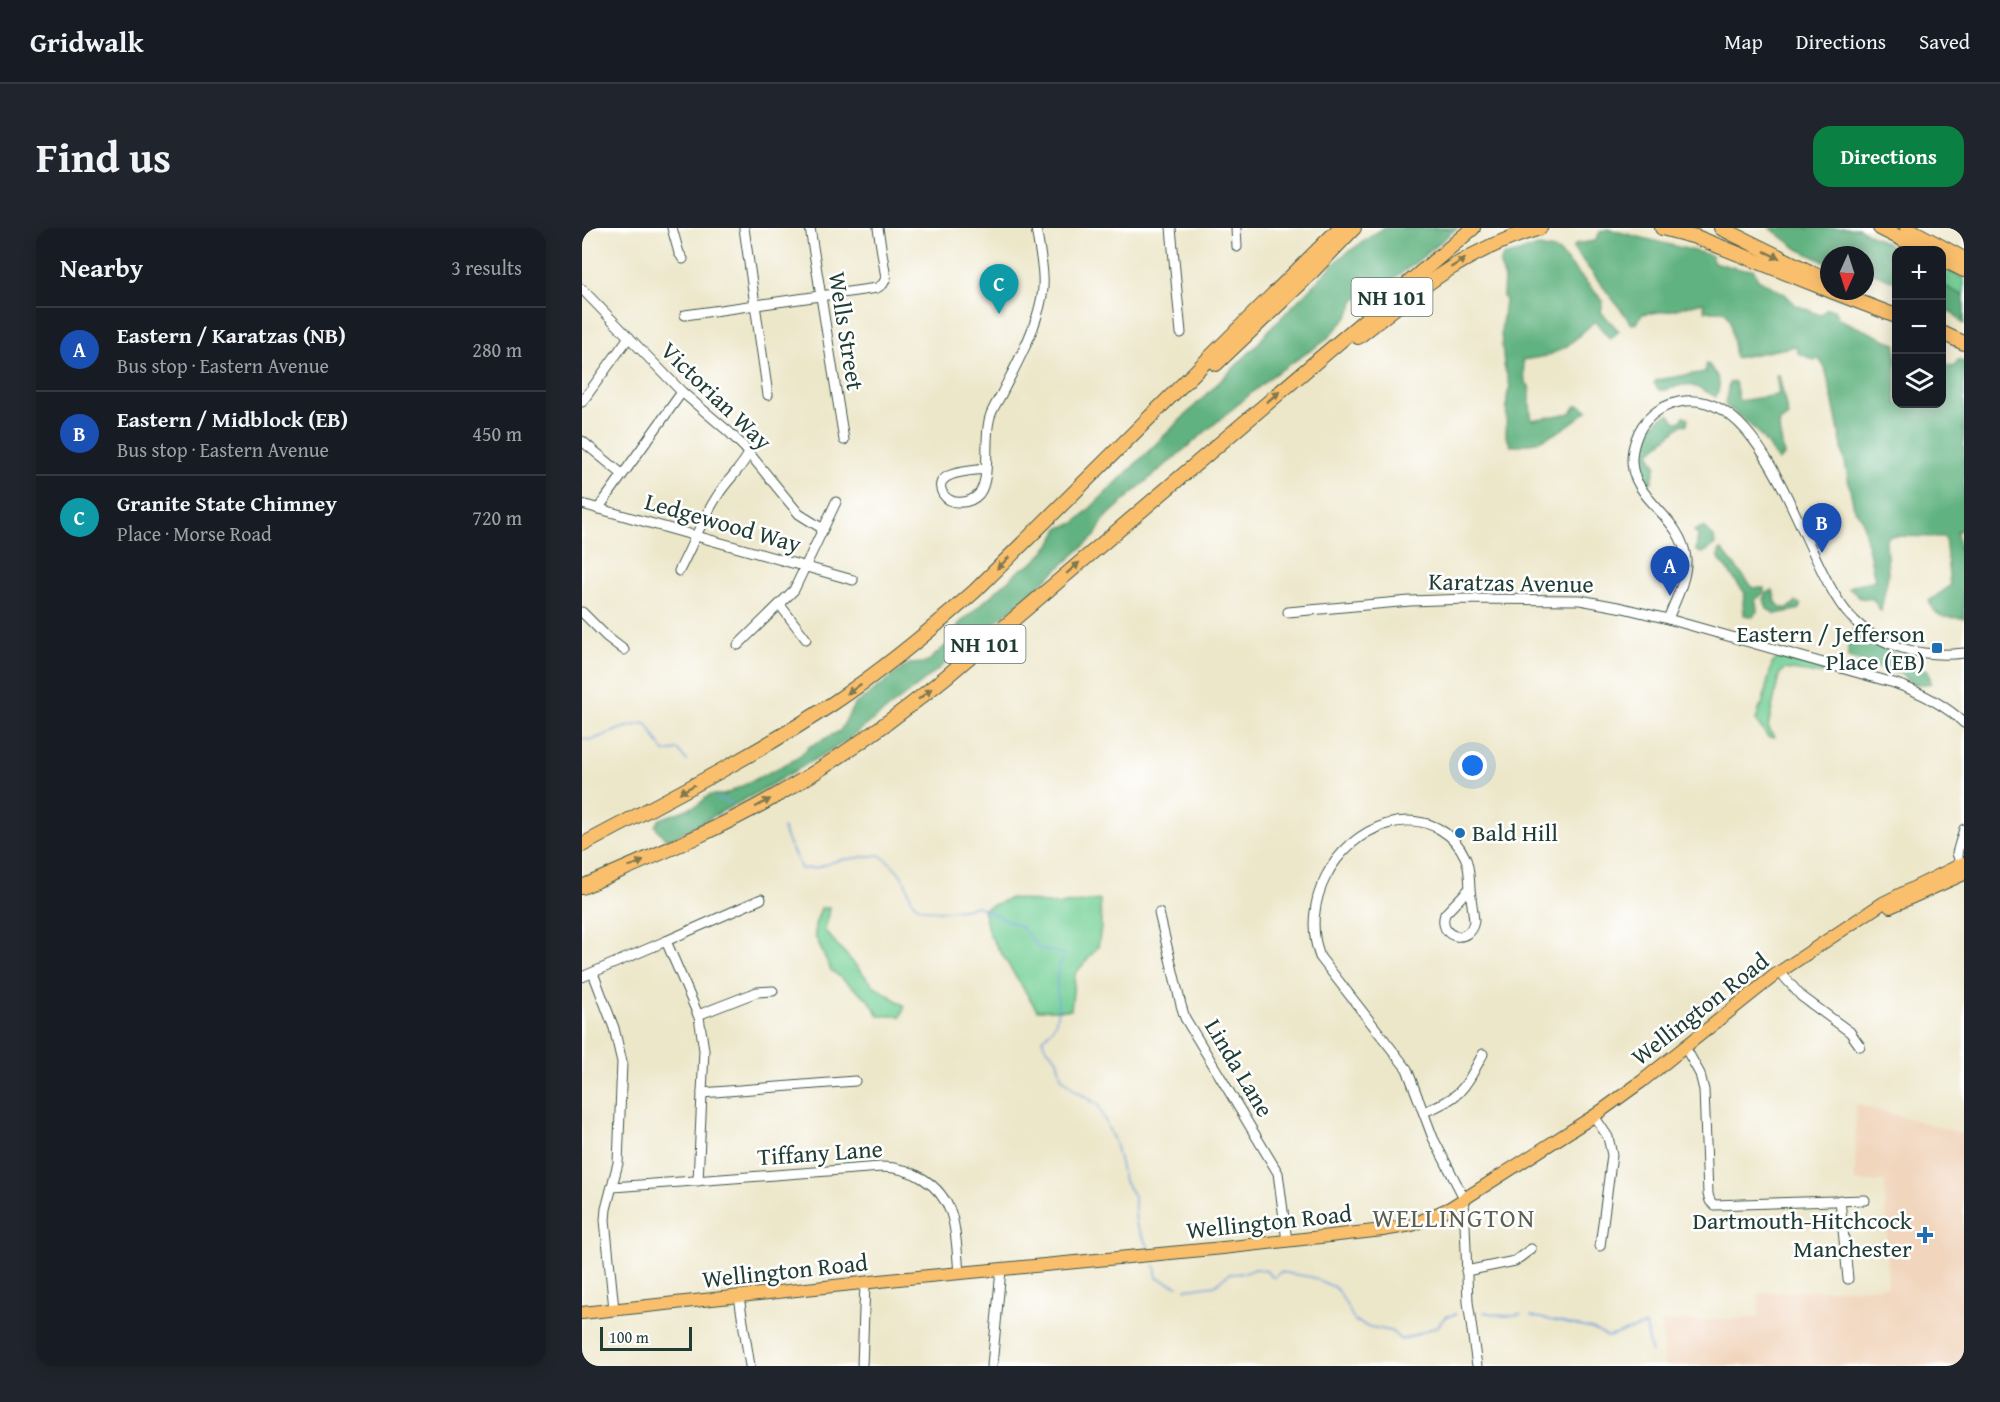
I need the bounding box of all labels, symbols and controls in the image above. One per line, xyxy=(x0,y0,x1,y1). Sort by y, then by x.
text: Gridwalk xyxy=(30,21,143,62)
text: Map xyxy=(1724,26,1763,57)
text: Directions xyxy=(1796,26,1886,57)
text: Saved xyxy=(1919,26,1970,57)
text: Find us xyxy=(36,126,171,187)
button: Directions xyxy=(1813,126,1964,187)
north arrow xyxy=(1820,246,1874,300)
map controls xyxy=(1892,246,1946,408)
button: + xyxy=(1892,246,1946,300)
text: Nearby xyxy=(60,248,143,287)
one-way arrow xyxy=(1764,251,1781,260)
text: 3 results xyxy=(451,253,522,282)
one-way arrow xyxy=(1450,257,1466,268)
pin: C xyxy=(980,264,1018,314)
street label: Wells Street xyxy=(820,269,873,393)
road number: NH 101 xyxy=(1352,278,1432,316)
button: − xyxy=(1892,300,1946,354)
text: Eastern / Karatzas (NB) xyxy=(117,319,346,351)
street label: Victorian Way xyxy=(653,333,780,458)
text: A xyxy=(73,335,86,364)
text: 280 m xyxy=(472,335,522,364)
text: Bus stop · Eastern Avenue xyxy=(117,351,329,380)
button: layers xyxy=(1892,354,1946,408)
one-way arrow xyxy=(1265,390,1281,403)
text: Eastern / Midblock (EB) xyxy=(117,403,348,435)
text: B xyxy=(73,419,86,448)
text: 450 m xyxy=(472,419,522,448)
text: Bus stop · Eastern Avenue xyxy=(117,435,329,464)
street label: Ledgewood Way xyxy=(641,484,805,562)
text: Granite State Chimney xyxy=(117,487,337,519)
text: C xyxy=(74,503,85,532)
text: 720 m xyxy=(472,503,522,532)
pin: B xyxy=(1802,504,1842,553)
text: Place · Morse Road xyxy=(117,519,272,548)
pin: A xyxy=(1650,546,1690,596)
one-way arrow xyxy=(997,556,1011,570)
one-way arrow xyxy=(1065,562,1080,575)
street label: Karatzas Avenue xyxy=(1428,564,1594,601)
place label: Eastern / Jefferson Place (EB) xyxy=(1736,616,1926,679)
road number: NH 101 xyxy=(944,625,1026,663)
marker: Eastern / Jefferson Place (EB) xyxy=(1930,641,1944,655)
one-way arrow xyxy=(846,683,862,694)
one-way arrow xyxy=(917,688,933,701)
your location xyxy=(1458,751,1487,780)
one-way arrow xyxy=(678,784,695,794)
one-way arrow xyxy=(755,798,772,808)
place label: Bald Hill xyxy=(1472,815,1558,850)
marker: Bald Hill xyxy=(1453,826,1467,840)
one-way arrow xyxy=(627,859,645,869)
street label: Wellington Road xyxy=(1623,944,1776,1074)
street label: Linda Lane xyxy=(1196,1012,1283,1124)
street label: Tiffany Lane xyxy=(756,1131,884,1174)
street label: Wellington Road xyxy=(1185,1195,1354,1248)
district label: WELLINGTON xyxy=(1372,1198,1536,1237)
place label: Dartmouth-Hitchcock Manchester xyxy=(1692,1203,1913,1266)
marker: Dartmouth-Hitchcock Manchester xyxy=(1916,1226,1934,1244)
street label: Wellington Road xyxy=(701,1244,870,1297)
scale bar xyxy=(600,1324,692,1352)
text: 100 m xyxy=(609,1325,649,1349)

